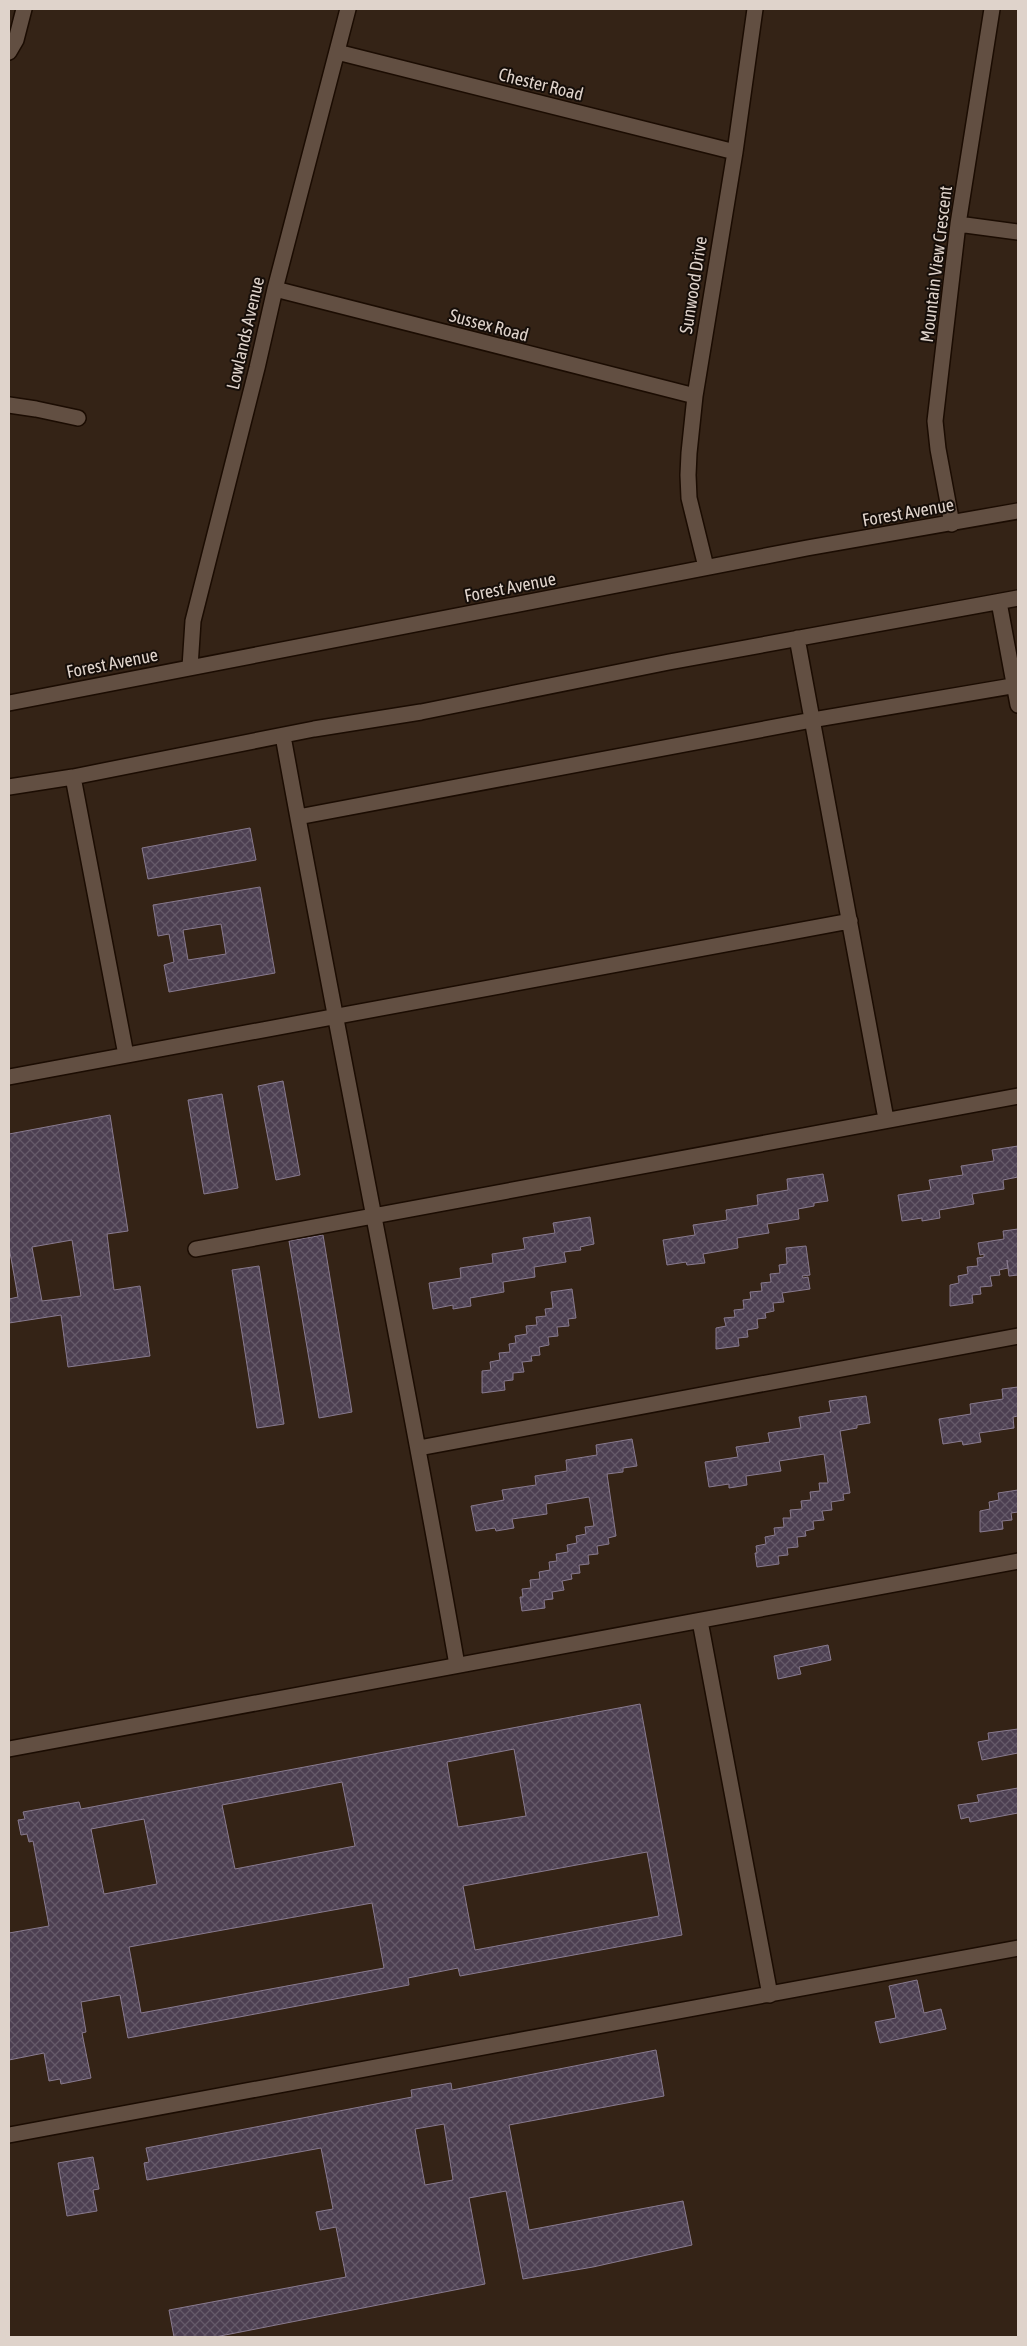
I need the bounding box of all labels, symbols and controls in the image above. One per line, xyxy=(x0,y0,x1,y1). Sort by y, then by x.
street label: Chester Road xyxy=(496,63,586,105)
street label: Mountain View Crescent xyxy=(916,184,956,344)
street label: Sunwood Drive xyxy=(675,235,711,335)
street label: Lowlands Avenue xyxy=(222,275,268,391)
street label: Sussex Road xyxy=(447,304,531,346)
street label: Forest Avenue xyxy=(861,494,955,530)
street label: Forest Avenue xyxy=(463,568,557,606)
street label: Forest Avenue xyxy=(65,644,159,682)

